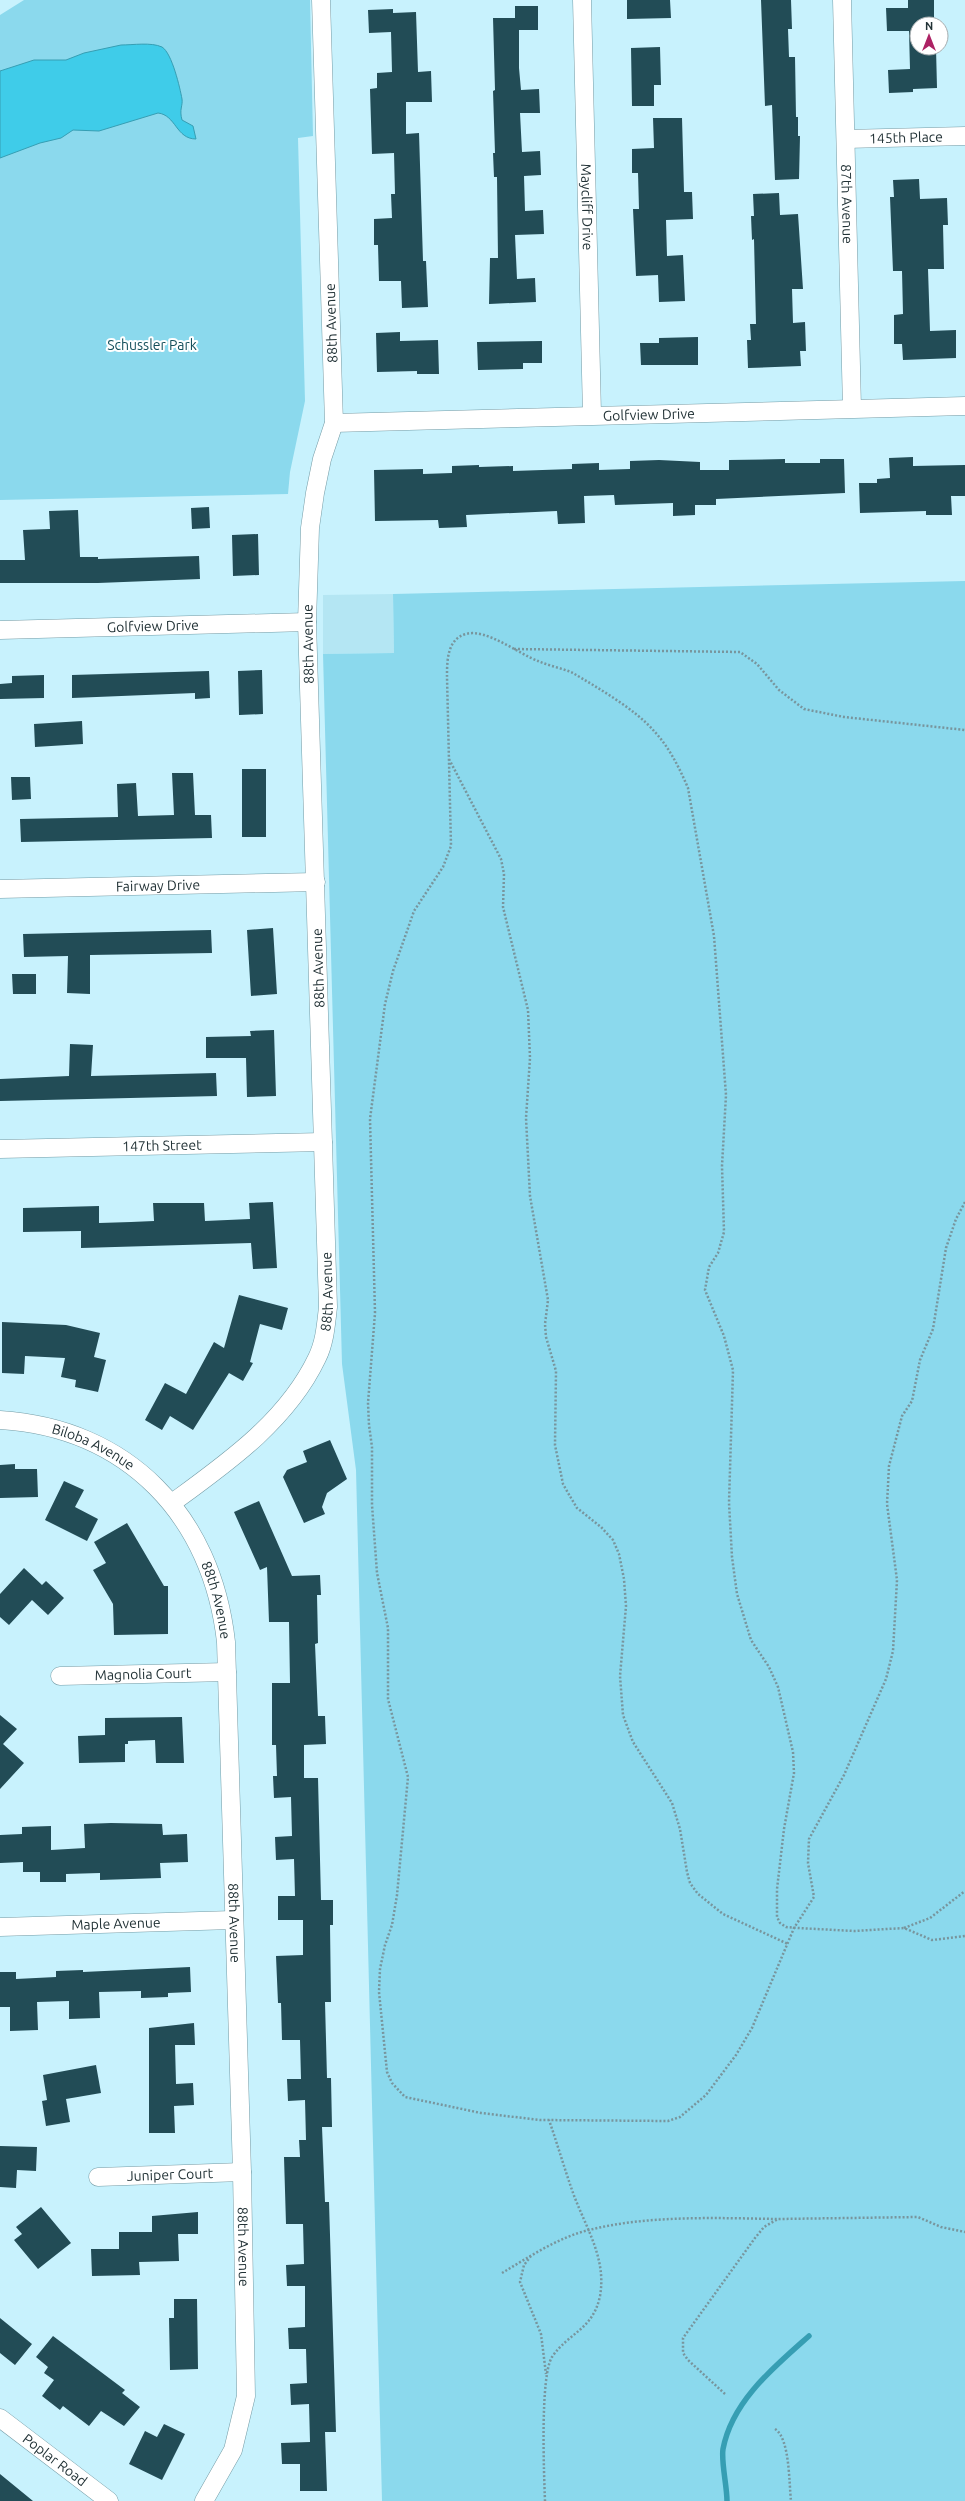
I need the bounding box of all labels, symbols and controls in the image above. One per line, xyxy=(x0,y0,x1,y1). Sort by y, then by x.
north arrow xyxy=(909,16,949,56)
text: N xyxy=(925,20,933,32)
street label: 145th Place xyxy=(869,129,943,146)
street label: Maycliff Drive xyxy=(578,163,596,250)
street label: 87th Avenue xyxy=(838,164,856,244)
street label: 88th Avenue xyxy=(322,283,340,363)
park label: Schussler Park xyxy=(107,337,197,353)
street label: Golfview Drive xyxy=(603,405,695,424)
street label: 88th Avenue xyxy=(299,604,317,684)
street label: Golfview Drive xyxy=(107,617,199,635)
street label: Fairway Drive xyxy=(116,877,200,894)
street label: 88th Avenue xyxy=(309,928,327,1008)
street label: 147th Street xyxy=(122,1137,202,1154)
street label: 88th Avenue xyxy=(317,1252,336,1333)
street label: Biloba Avenue xyxy=(50,1421,138,1473)
street label: 88th Avenue xyxy=(198,1559,234,1640)
street label: Magnolia Court xyxy=(94,1665,192,1683)
street label: 88th Avenue xyxy=(225,1883,244,1963)
street label: Maple Avenue xyxy=(71,1914,161,1933)
street label: Juniper Court xyxy=(127,2165,214,2184)
street label: 88th Avenue xyxy=(235,2207,252,2287)
street label: Poplar Road xyxy=(20,2430,90,2489)

